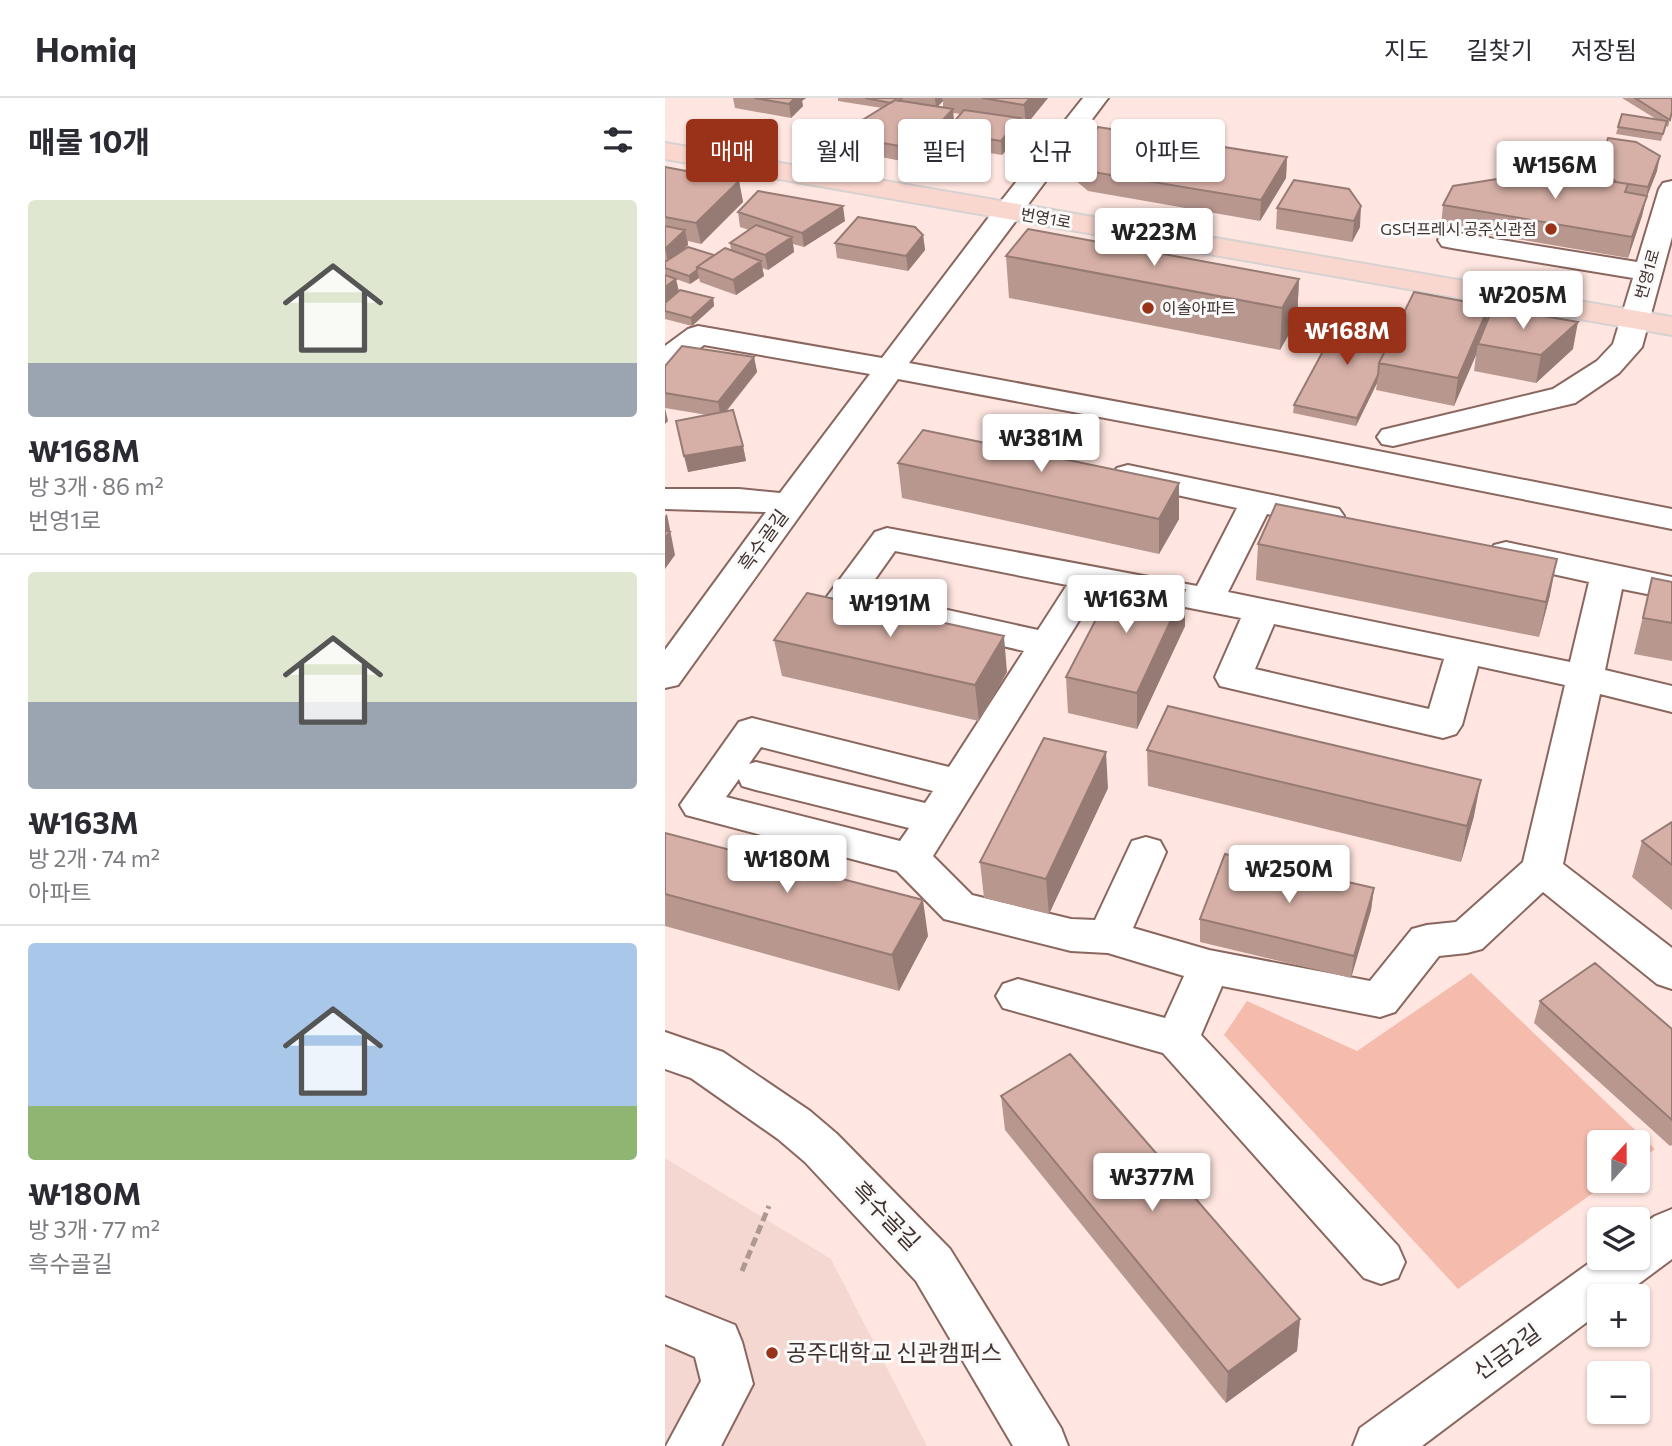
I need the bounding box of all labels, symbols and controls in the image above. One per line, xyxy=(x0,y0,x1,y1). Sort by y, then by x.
text: Homiq xyxy=(35,28,137,69)
text: 지도 xyxy=(1384,35,1429,64)
text: 길찾기 xyxy=(1467,35,1533,64)
text: 저장됨 xyxy=(1571,35,1637,64)
chip: 매매 xyxy=(686,119,778,182)
chip: 월세 xyxy=(792,119,884,182)
chip: 필터 xyxy=(898,119,991,182)
chip: 신규 xyxy=(1005,119,1097,182)
chip: 아파트 xyxy=(1111,119,1225,182)
icon: filters xyxy=(599,121,637,159)
text: 매물 10개 xyxy=(28,122,150,159)
pin: ₩156M xyxy=(1506,141,1604,201)
text: ₩156M xyxy=(1513,150,1597,178)
street label: 번영1로 xyxy=(1019,204,1073,231)
pin: ₩223M xyxy=(1105,208,1203,268)
text: ₩223M xyxy=(1111,217,1197,245)
place label: GS더프레시 공주신관점 xyxy=(1380,219,1537,238)
marker: GS더프레시 공주신관점 xyxy=(1543,221,1559,237)
icon: home xyxy=(270,245,396,371)
street label: 번영1로 xyxy=(1630,246,1663,301)
pin: ₩205M xyxy=(1474,272,1572,331)
text: ₩205M xyxy=(1479,280,1567,308)
place label: 이솔아파트 xyxy=(1162,298,1236,317)
marker: 이솔아파트 xyxy=(1140,300,1156,316)
pin: ₩168M xyxy=(1298,308,1396,367)
text: ₩168M xyxy=(1304,316,1390,344)
pin: ₩381M xyxy=(992,414,1090,474)
text: ₩381M xyxy=(999,423,1083,451)
text: ₩168M xyxy=(28,431,140,468)
text: 방 3개 · 86 m² xyxy=(28,472,164,500)
street label: 흑수골길 xyxy=(733,505,792,575)
text: 번영1로 xyxy=(28,506,101,534)
pin: ₩163M xyxy=(1077,575,1175,635)
pin: ₩191M xyxy=(841,580,939,639)
text: ₩163M xyxy=(1084,584,1168,612)
text: ₩191M xyxy=(849,588,931,616)
icon: home xyxy=(270,617,396,743)
text: ₩163M xyxy=(28,803,139,840)
pin: ₩180M xyxy=(738,836,836,895)
text: 방 2개 · 74 m² xyxy=(28,844,160,872)
text: ₩180M xyxy=(744,844,830,872)
pin: ₩250M xyxy=(1240,846,1338,905)
text: ₩250M xyxy=(1245,854,1333,882)
text: 아파트 xyxy=(28,878,91,906)
icon: home xyxy=(270,988,396,1114)
north arrow xyxy=(1587,1130,1650,1194)
map controls xyxy=(1587,1130,1650,1424)
pin: ₩377M xyxy=(1103,1154,1201,1213)
text: ₩377M xyxy=(1109,1162,1195,1190)
text: ₩180M xyxy=(28,1174,141,1211)
street label: 흑수골길 xyxy=(847,1175,926,1255)
button: layers xyxy=(1587,1207,1650,1270)
text: 방 3개 · 77 m² xyxy=(28,1215,160,1243)
text: 흑수골길 xyxy=(28,1249,113,1277)
button: + xyxy=(1587,1284,1650,1347)
street label: 신금2길 xyxy=(1467,1317,1545,1385)
place label: 공주대학교 신관캠퍼스 xyxy=(786,1338,1002,1366)
marker: 공주대학교 신관캠퍼스 xyxy=(764,1345,780,1361)
button: − xyxy=(1587,1361,1650,1424)

